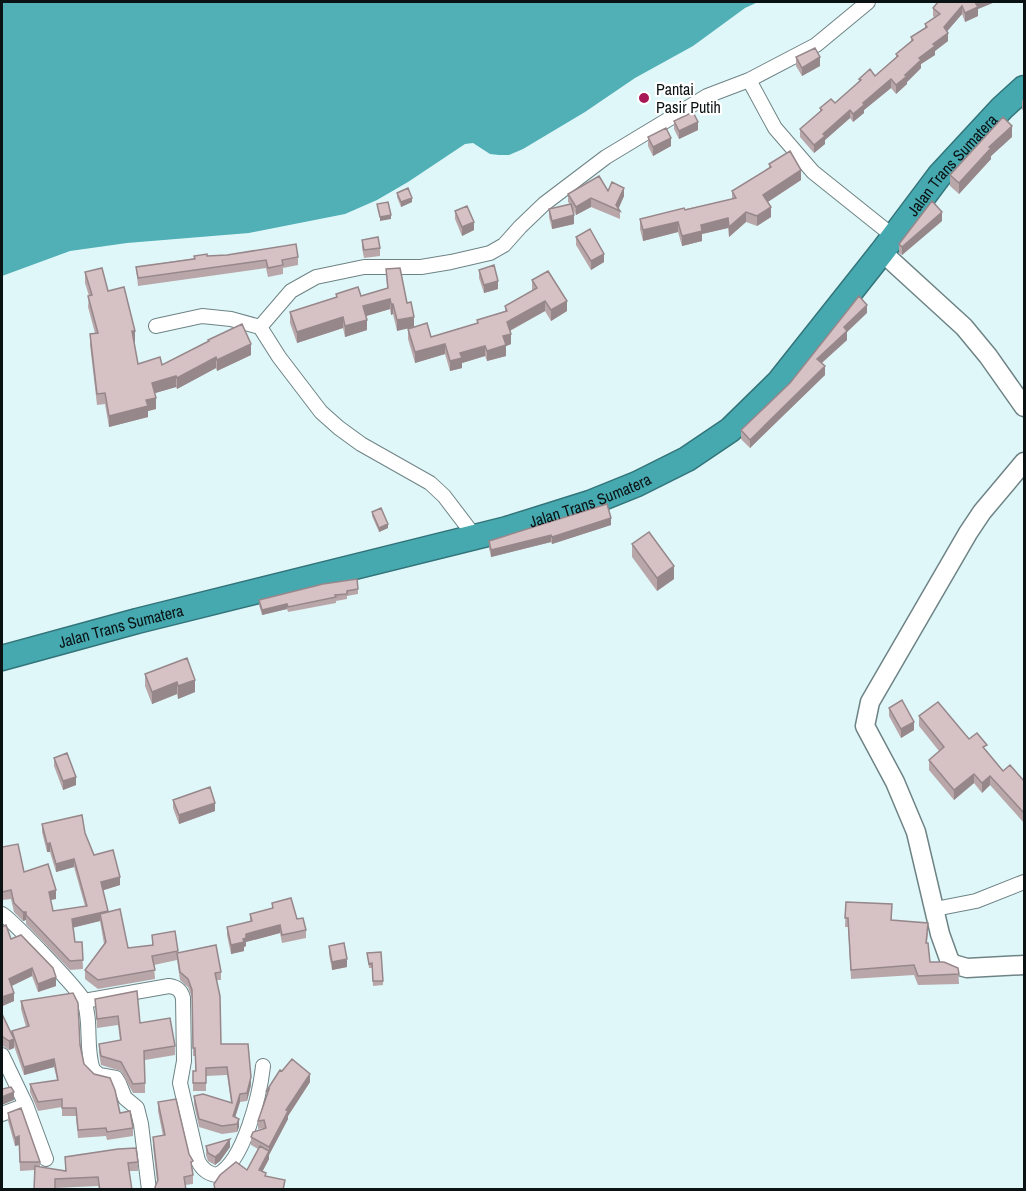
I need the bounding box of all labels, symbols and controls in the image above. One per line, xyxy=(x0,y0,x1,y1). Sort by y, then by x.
place label: Pantai Pasir Putih xyxy=(656,78,721,118)
marker: Pantai Pasir Putih xyxy=(637,91,651,105)
street label: Jalan Trans Sumatera xyxy=(902,109,1003,220)
street label: Jalan Trans Sumatera xyxy=(526,467,655,532)
street label: Jalan Trans Sumatera xyxy=(56,599,186,653)

